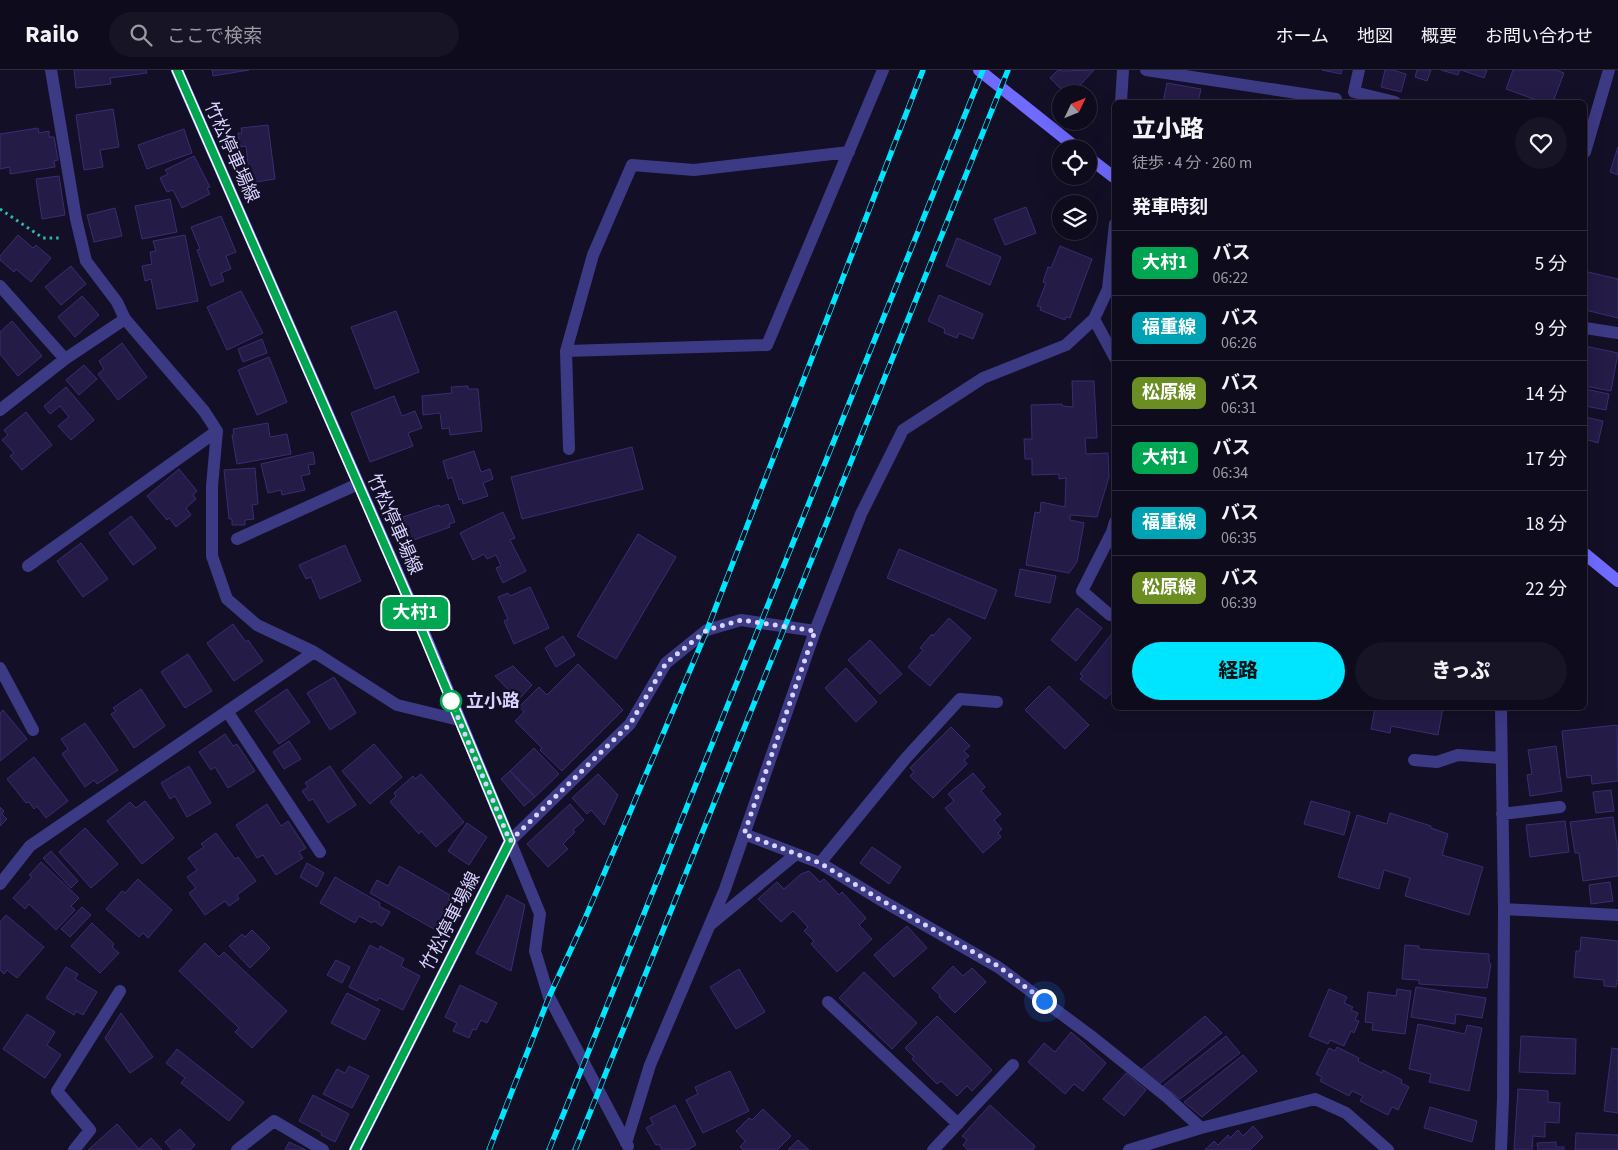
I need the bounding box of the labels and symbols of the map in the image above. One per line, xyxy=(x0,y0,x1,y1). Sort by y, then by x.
north arrow xyxy=(1052,85,1098,130)
street label: 竹松停車場線 xyxy=(198,98,265,207)
street label: 竹松停車場線 xyxy=(361,470,428,579)
line badge: 大村1 xyxy=(386,597,444,629)
place label: 立小路 xyxy=(466,689,520,714)
marker: 立小路 xyxy=(440,690,462,712)
street label: 竹松停車場線 xyxy=(415,867,486,975)
your location xyxy=(1032,989,1057,1014)

